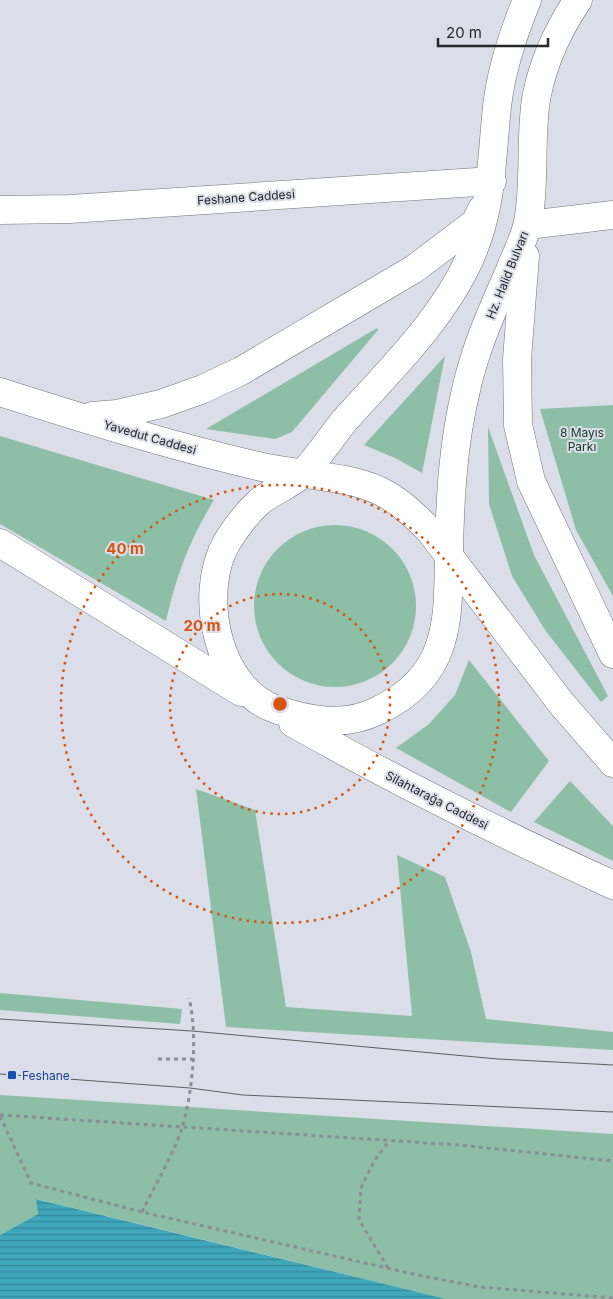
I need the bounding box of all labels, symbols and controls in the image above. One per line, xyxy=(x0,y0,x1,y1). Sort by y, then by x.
scale bar xyxy=(438,15,548,47)
text: 20 m xyxy=(446,23,482,42)
street label: Feshane Caddesi xyxy=(197,186,295,208)
street label: Hz. Halid Bulvarı xyxy=(483,229,531,321)
street label: Yavedut Caddesi xyxy=(102,417,198,457)
park label: 8 Mayıs Parkı xyxy=(560,425,604,454)
text: 40 m xyxy=(106,539,144,558)
text: 20 m xyxy=(184,616,220,635)
centre of rings xyxy=(271,695,289,713)
street label: Silahtarağa Caddesi xyxy=(383,768,491,832)
place label: Feshane xyxy=(22,1068,70,1083)
marker: Feshane xyxy=(6,1069,18,1081)

